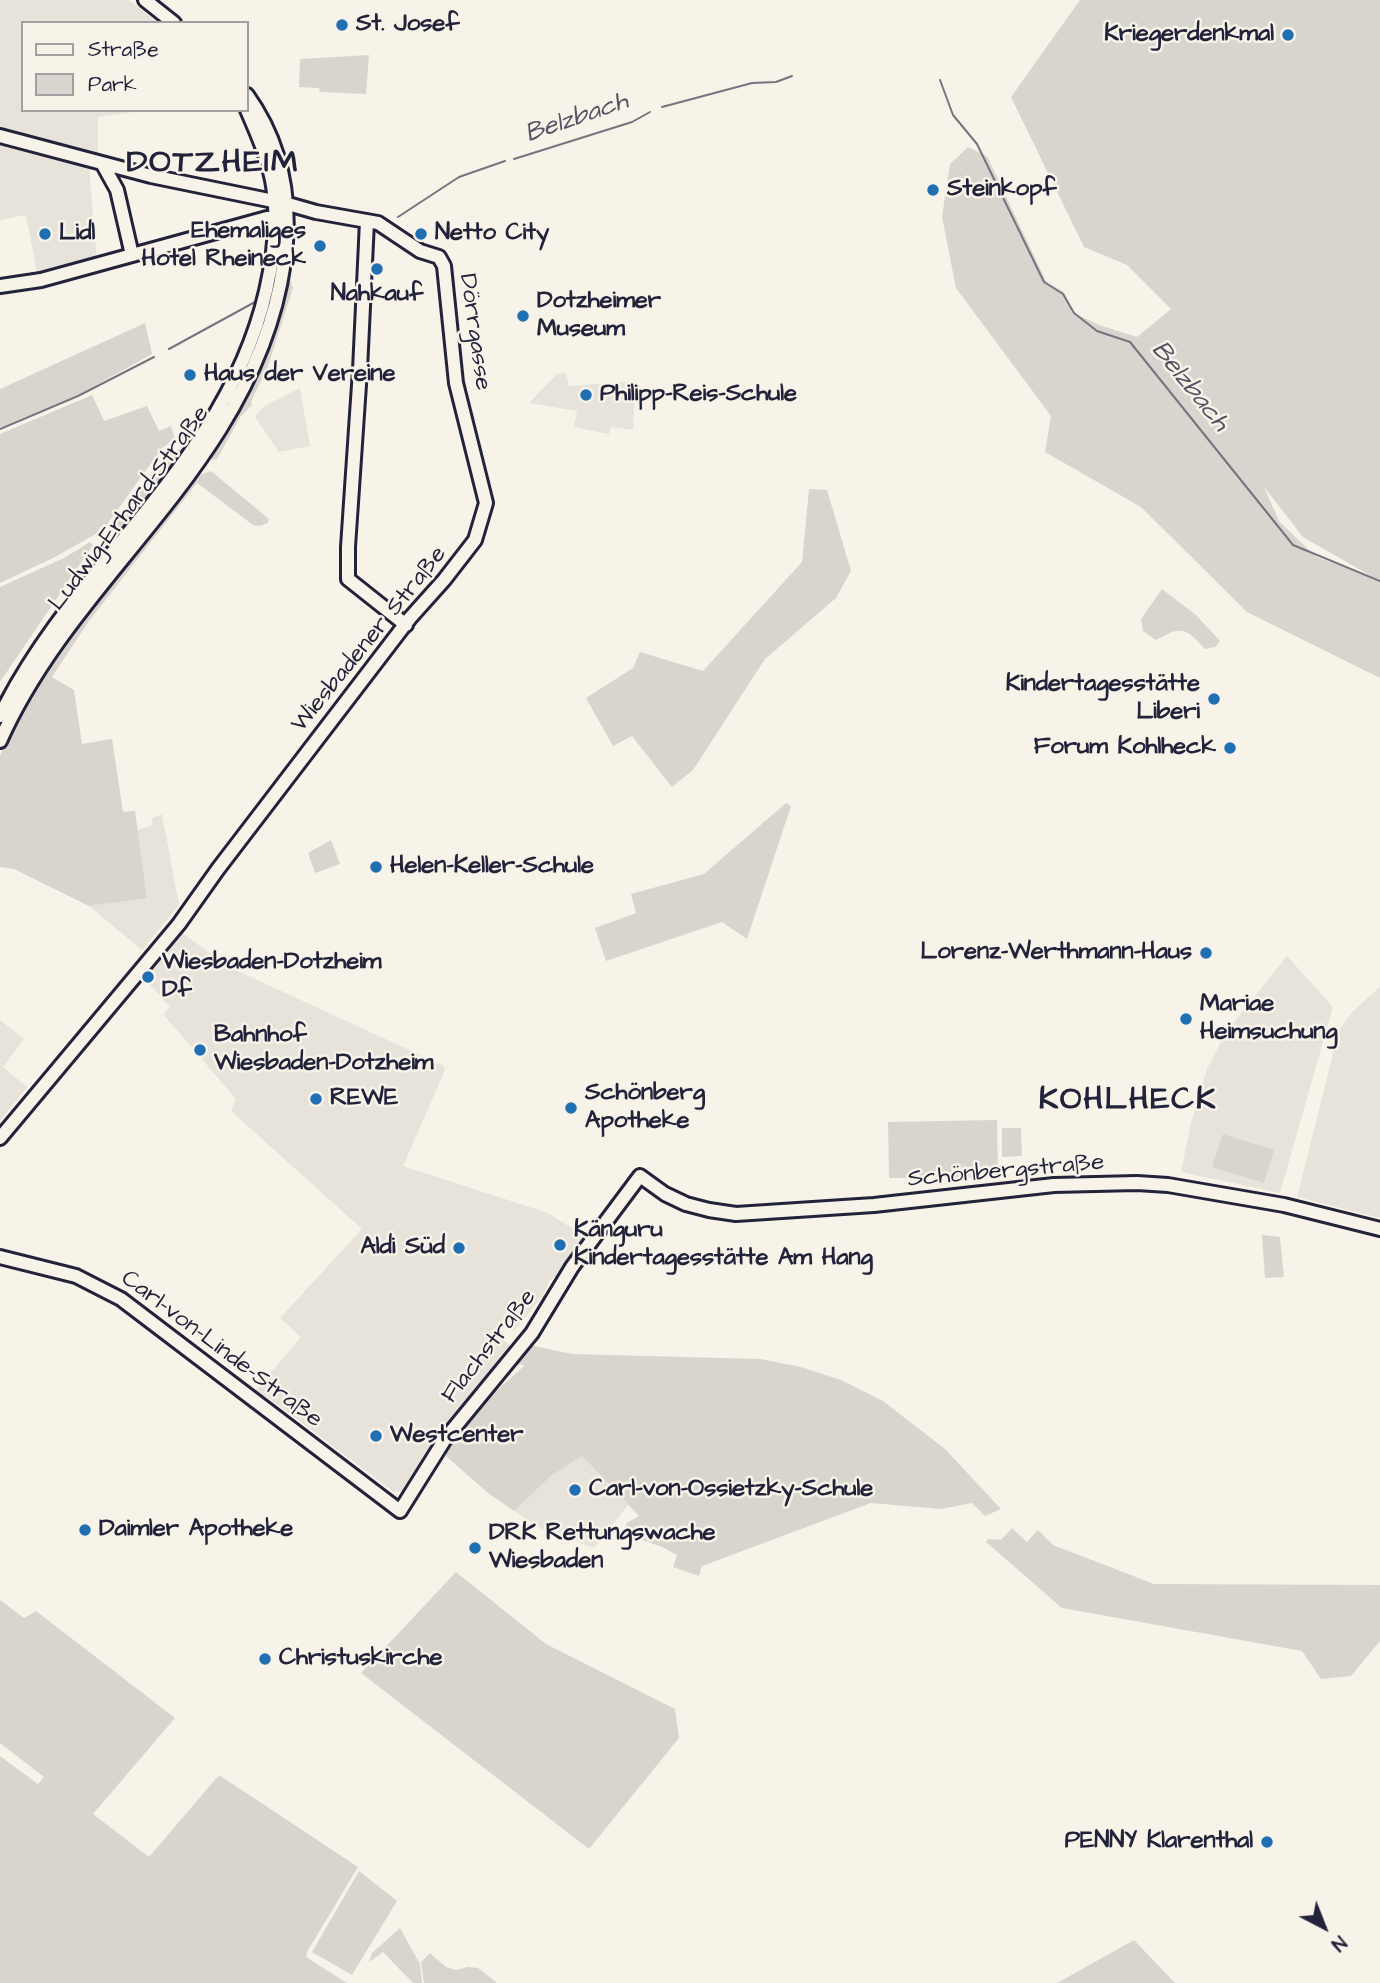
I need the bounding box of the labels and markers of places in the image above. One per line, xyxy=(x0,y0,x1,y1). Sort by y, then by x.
place label: St. Josef xyxy=(356,11,460,39)
marker: St. Josef xyxy=(334,17,350,33)
place label: Kriegerdenkmal xyxy=(1104,21,1274,49)
marker: Kriegerdenkmal xyxy=(1280,27,1296,43)
place label: Steinkopf xyxy=(947,176,1057,204)
marker: Steinkopf xyxy=(925,182,941,198)
place label: Ehemaliges Hotel Rheineck xyxy=(141,218,306,274)
place label: Lidl xyxy=(59,220,95,248)
place label: Netto City xyxy=(435,220,549,248)
marker: Lidl xyxy=(37,226,53,242)
marker: Netto City xyxy=(413,226,429,242)
marker: Ehemaliges Hotel Rheineck xyxy=(312,238,328,254)
marker: Nahkauf xyxy=(369,261,385,277)
place label: Nahkauf xyxy=(331,281,423,309)
place label: Dotzheimer Museum xyxy=(537,288,661,344)
marker: Dotzheimer Museum xyxy=(515,308,531,324)
place label: Haus der Vereine xyxy=(204,361,396,389)
marker: Haus der Vereine xyxy=(182,367,198,383)
place label: Philipp-Reis-Schule xyxy=(600,381,797,409)
marker: Philipp-Reis-Schule xyxy=(578,387,594,403)
place label: Kindertagesstätte Liberi xyxy=(1006,671,1200,727)
marker: Kindertagesstätte Liberi xyxy=(1206,691,1222,707)
place label: Forum Kohlheck xyxy=(1034,734,1216,762)
marker: Forum Kohlheck xyxy=(1222,740,1238,756)
place label: Helen-Keller-Schule xyxy=(390,853,594,881)
marker: Helen-Keller-Schule xyxy=(368,859,384,875)
place label: Lorenz-Werthmann-Haus xyxy=(921,939,1192,967)
marker: Lorenz-Werthmann-Haus xyxy=(1198,945,1214,961)
place label: Wiesbaden-Dotzheim Df xyxy=(162,949,381,1005)
marker: Wiesbaden-Dotzheim Df xyxy=(140,969,156,985)
place label: Mariae Heimsuchung xyxy=(1200,991,1338,1047)
marker: Mariae Heimsuchung xyxy=(1178,1011,1194,1027)
place label: Bahnhof Wiesbaden-Dotzheim xyxy=(214,1022,433,1078)
marker: Bahnhof Wiesbaden-Dotzheim xyxy=(192,1042,208,1058)
place label: Schönberg Apotheke xyxy=(585,1080,705,1136)
place label: REWE xyxy=(330,1085,398,1113)
marker: REWE xyxy=(308,1091,324,1107)
marker: Schönberg Apotheke xyxy=(563,1100,579,1116)
place label: Känguru Kindertagesstätte Am Hang xyxy=(574,1217,873,1273)
place label: Aldi Süd xyxy=(360,1234,445,1262)
marker: Känguru Kindertagesstätte Am Hang xyxy=(552,1237,568,1253)
marker: Aldi Süd xyxy=(451,1240,467,1256)
place label: Westcenter xyxy=(390,1422,523,1450)
marker: Westcenter xyxy=(368,1428,384,1444)
place label: Carl-von-Ossietzky-Schule xyxy=(589,1476,873,1504)
marker: Carl-von-Ossietzky-Schule xyxy=(567,1482,583,1498)
place label: Daimler Apotheke xyxy=(99,1516,293,1544)
place label: DRK Rettungswache Wiesbaden xyxy=(489,1520,716,1576)
marker: Daimler Apotheke xyxy=(77,1522,93,1538)
marker: DRK Rettungswache Wiesbaden xyxy=(467,1540,483,1556)
place label: Christuskirche xyxy=(279,1645,442,1673)
marker: Christuskirche xyxy=(257,1651,273,1667)
place label: PENNY Klarenthal xyxy=(1065,1828,1253,1856)
marker: PENNY Klarenthal xyxy=(1259,1834,1275,1850)

